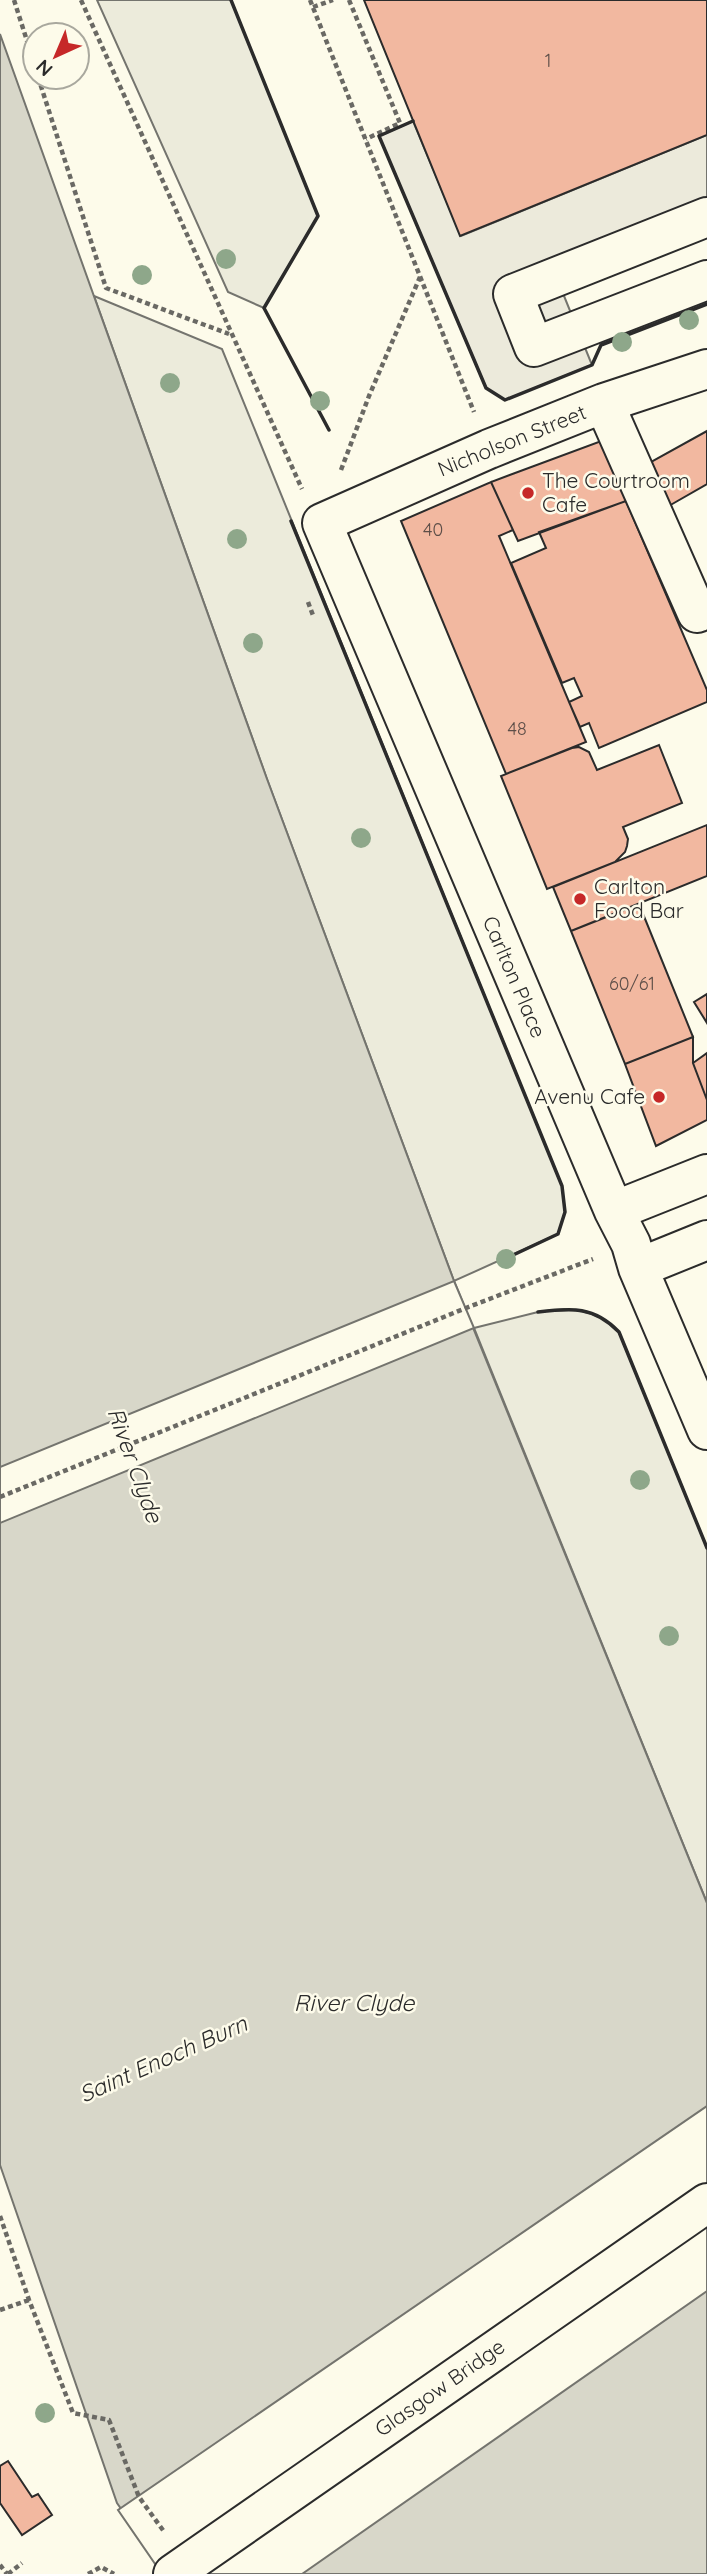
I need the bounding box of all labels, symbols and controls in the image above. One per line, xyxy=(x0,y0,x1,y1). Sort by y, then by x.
north arrow xyxy=(21,21,91,91)
house number: 1 xyxy=(545,49,551,72)
text: N xyxy=(31,55,58,82)
street label: Nicholson Street xyxy=(434,398,590,482)
place label: The Courtroom Cafe xyxy=(542,467,690,517)
marker: The Courtroom Cafe xyxy=(520,485,536,501)
house number: 40 xyxy=(423,518,443,541)
house number: 48 xyxy=(507,717,527,740)
place label: Carlton Food Bar xyxy=(594,873,684,923)
marker: Carlton Food Bar xyxy=(572,891,588,907)
street label: Carlton Place xyxy=(478,912,552,1041)
house number: 60/61 xyxy=(609,972,655,995)
place label: Avenu Cafe xyxy=(534,1083,645,1109)
marker: Avenu Cafe xyxy=(651,1089,667,1105)
water label: River Clyde xyxy=(101,1403,170,1527)
water label: River Clyde xyxy=(294,1988,415,2017)
water label: Saint Enoch Burn xyxy=(74,2008,252,2109)
street label: Glasgow Bridge xyxy=(370,2333,509,2442)

